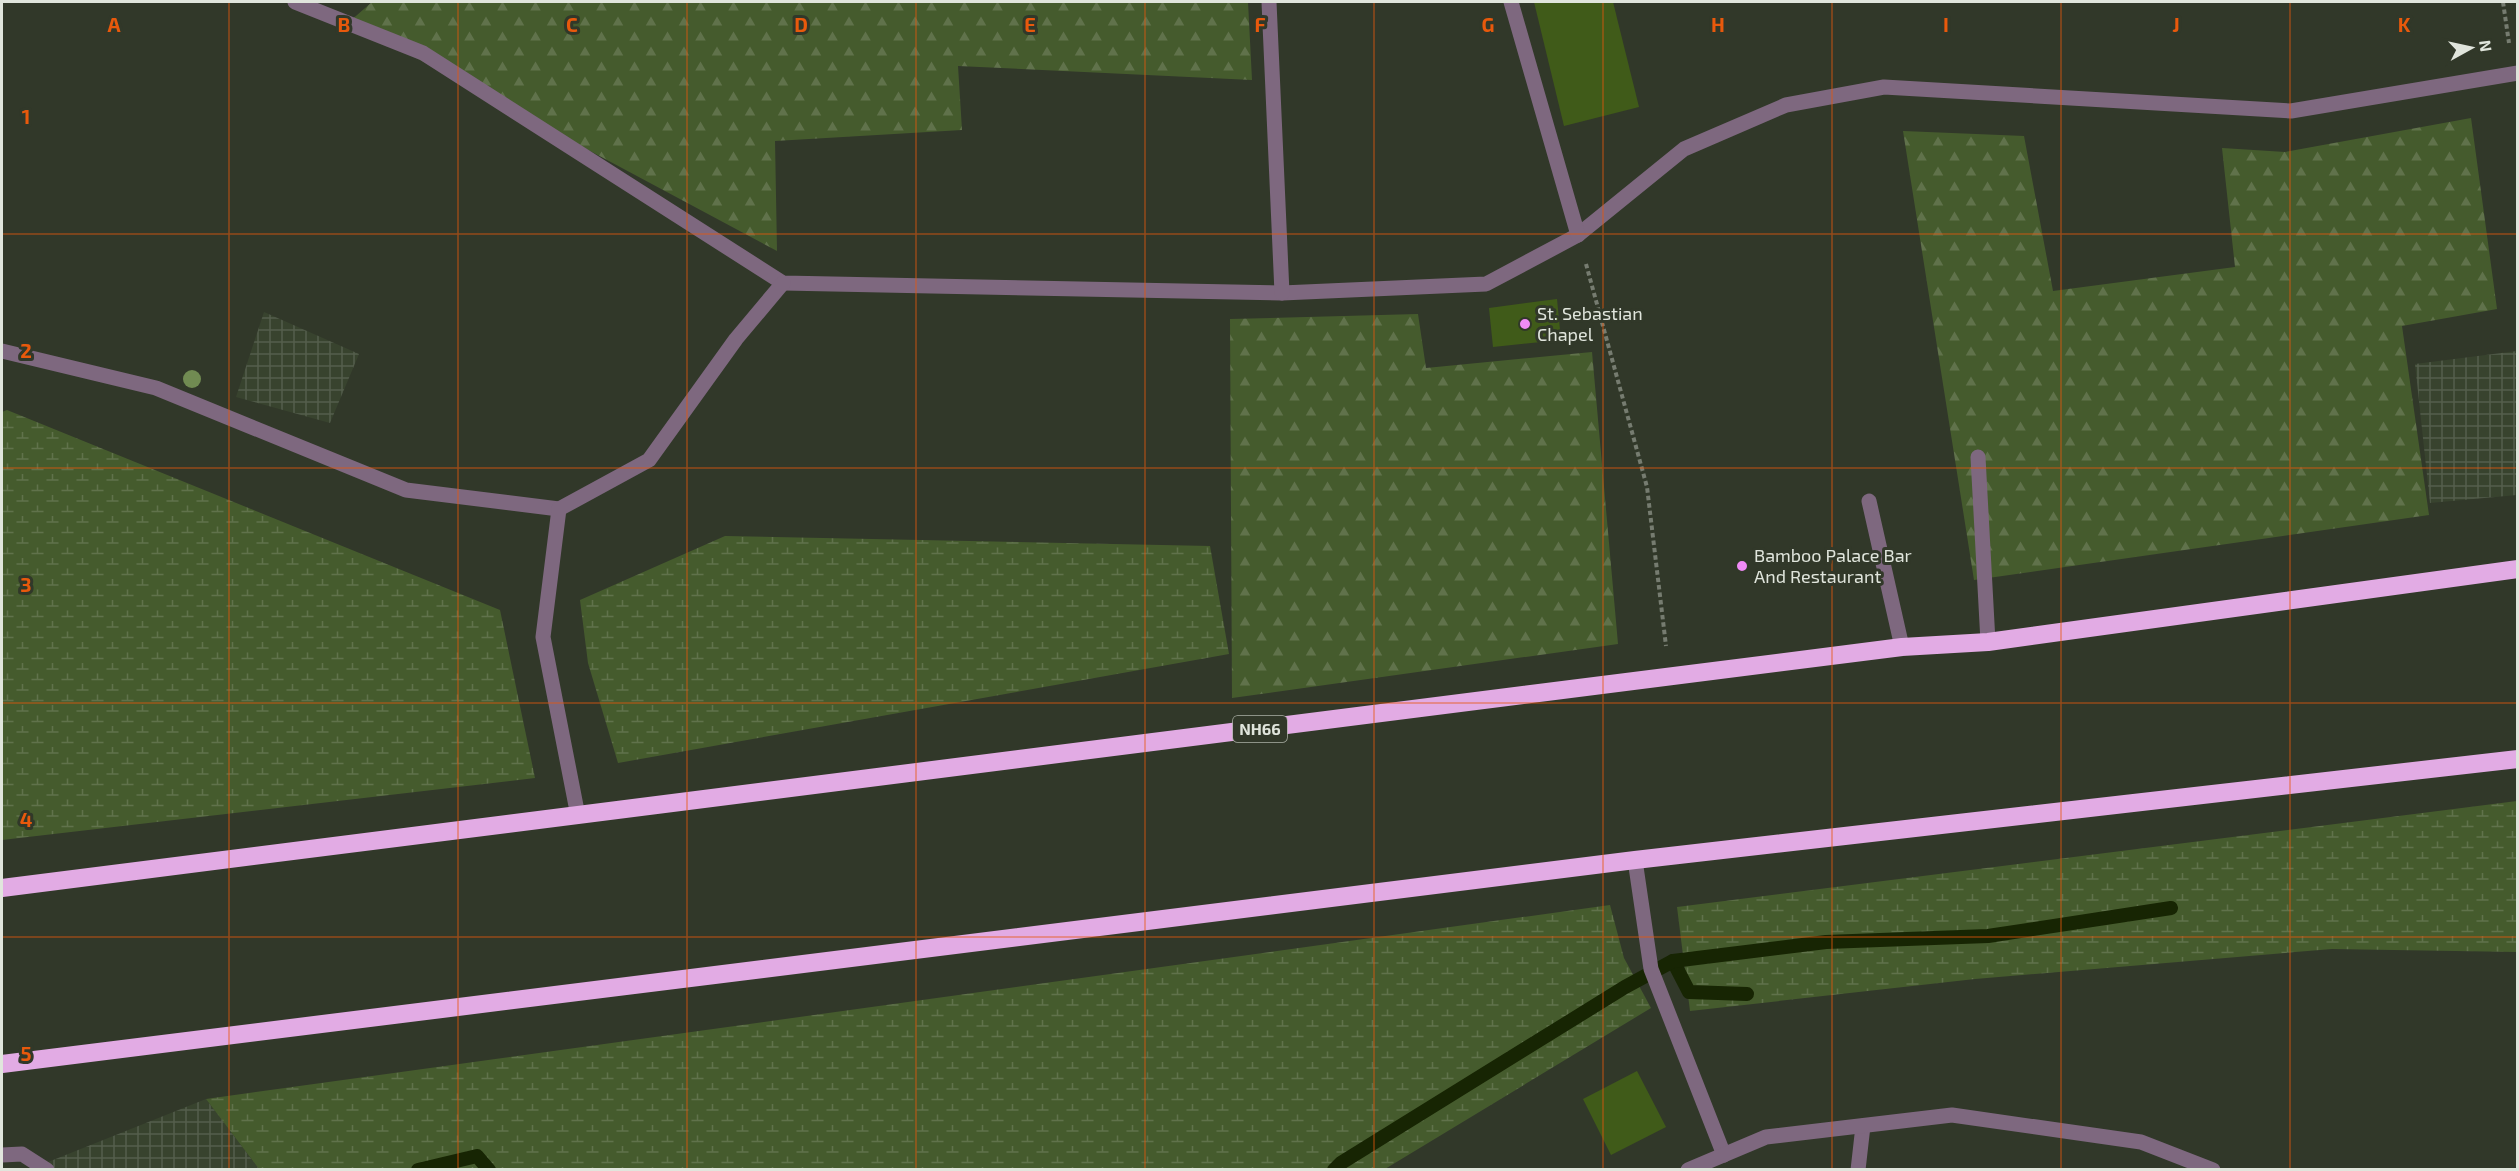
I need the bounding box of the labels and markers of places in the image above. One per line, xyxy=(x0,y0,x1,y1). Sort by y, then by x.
place label: St. Sebastian Chapel xyxy=(1537,302,1643,345)
marker: St. Sebastian Chapel xyxy=(1518,317,1532,331)
place label: Bamboo Palace Bar And Restaurant xyxy=(1754,544,1912,587)
marker: Bamboo Palace Bar And Restaurant xyxy=(1735,559,1749,573)

